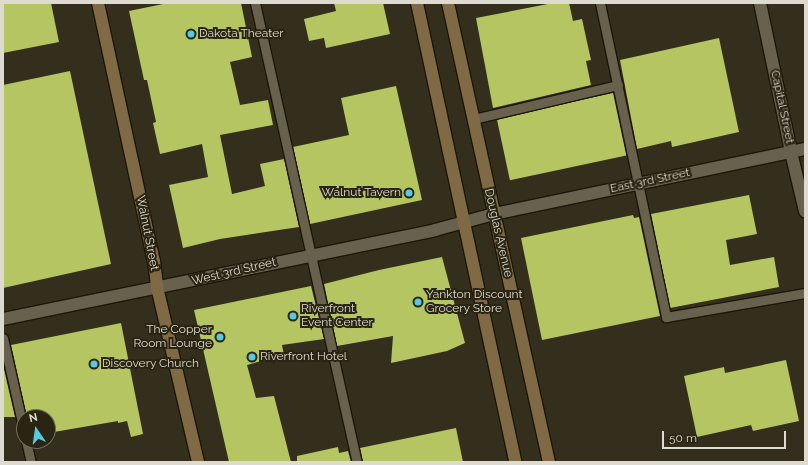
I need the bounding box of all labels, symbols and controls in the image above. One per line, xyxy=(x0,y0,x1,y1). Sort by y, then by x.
place label: Dakota Theater xyxy=(199,27,284,41)
marker: Dakota Theater xyxy=(186,29,196,39)
street label: Capital Street xyxy=(767,69,797,145)
street label: East 3rd Street xyxy=(609,166,691,196)
place label: Walnut Tavern xyxy=(321,186,401,200)
street label: Douglas Avenue xyxy=(481,187,515,279)
marker: Walnut Tavern xyxy=(404,188,414,198)
street label: Walnut Street xyxy=(133,194,161,272)
street label: West 3rd Street xyxy=(191,255,277,289)
place label: Yankton Discount Grocery Store xyxy=(426,288,522,316)
marker: Yankton Discount Grocery Store xyxy=(413,297,423,307)
place label: Riverfront Event Center xyxy=(301,302,373,330)
marker: Riverfront Event Center xyxy=(288,311,298,321)
place label: The Copper Room Lounge xyxy=(133,323,212,351)
marker: The Copper Room Lounge xyxy=(215,332,225,342)
place label: Riverfront Hotel xyxy=(260,350,347,364)
marker: Riverfront Hotel xyxy=(247,352,257,362)
place label: Discovery Church xyxy=(102,357,199,371)
marker: Discovery Church xyxy=(89,359,99,369)
north arrow xyxy=(16,409,56,449)
text: N xyxy=(28,411,39,425)
scale bar xyxy=(664,423,788,449)
text: 50 m xyxy=(669,431,697,445)

